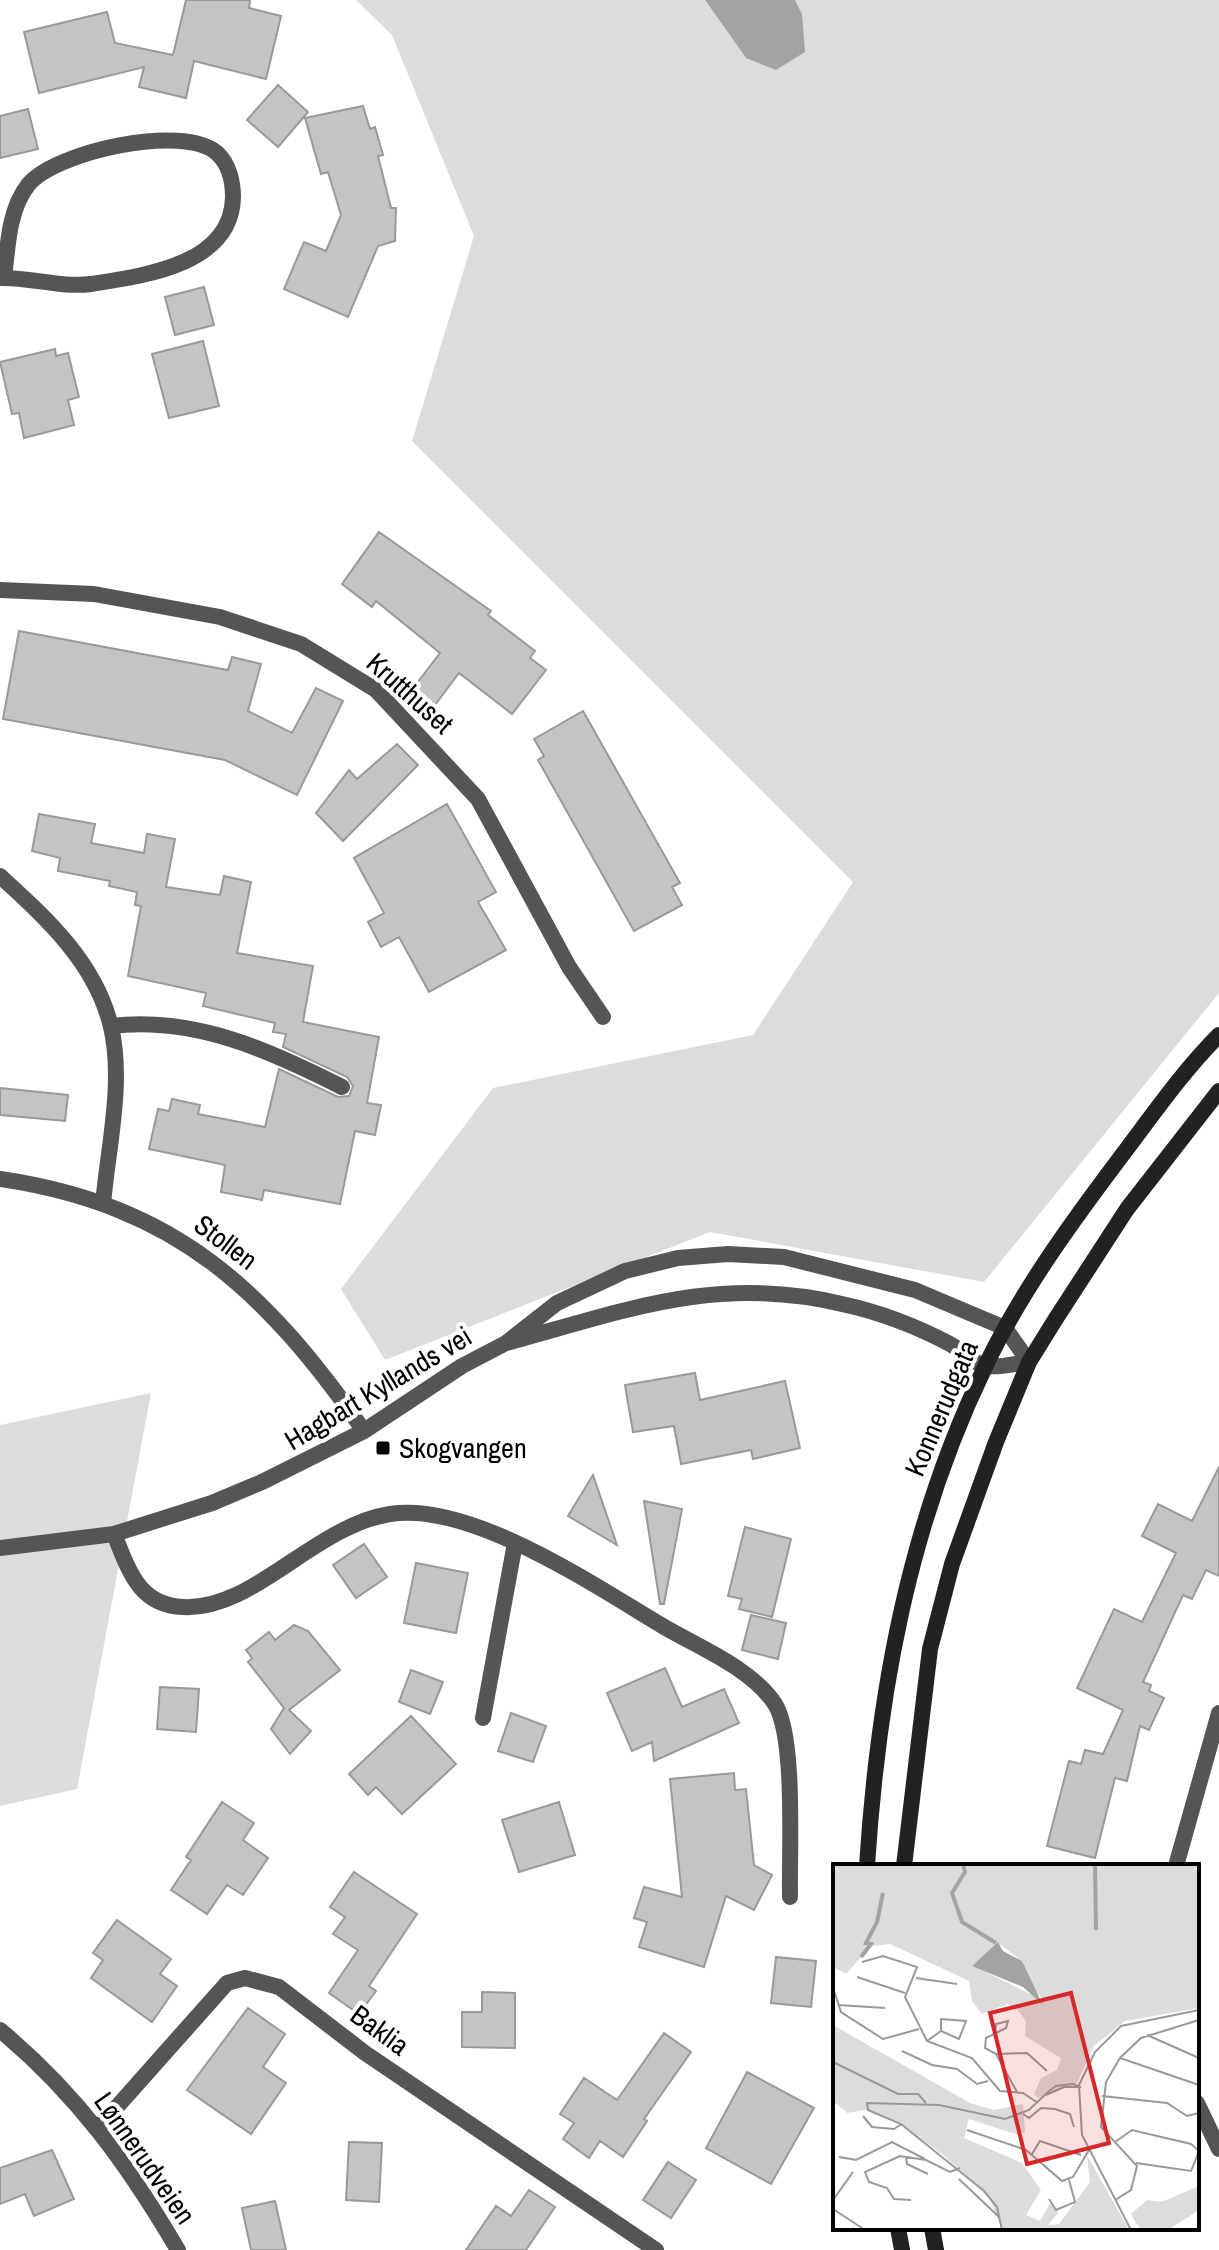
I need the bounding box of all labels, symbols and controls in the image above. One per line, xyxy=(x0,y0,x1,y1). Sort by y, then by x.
street label: Krutthuset xyxy=(358,644,462,742)
street label: Stollen xyxy=(187,1206,265,1278)
street label: Hagbart Kyllands vei xyxy=(277,1317,479,1459)
street label: Konnerudgata xyxy=(895,1334,987,1482)
place label: Skogvangen xyxy=(399,1429,527,1467)
marker: Skogvangen xyxy=(374,1439,392,1457)
inset map xyxy=(833,1864,1199,2230)
street label: Baklia xyxy=(343,1996,417,2064)
street label: Lønnerudveien xyxy=(85,2084,205,2232)

